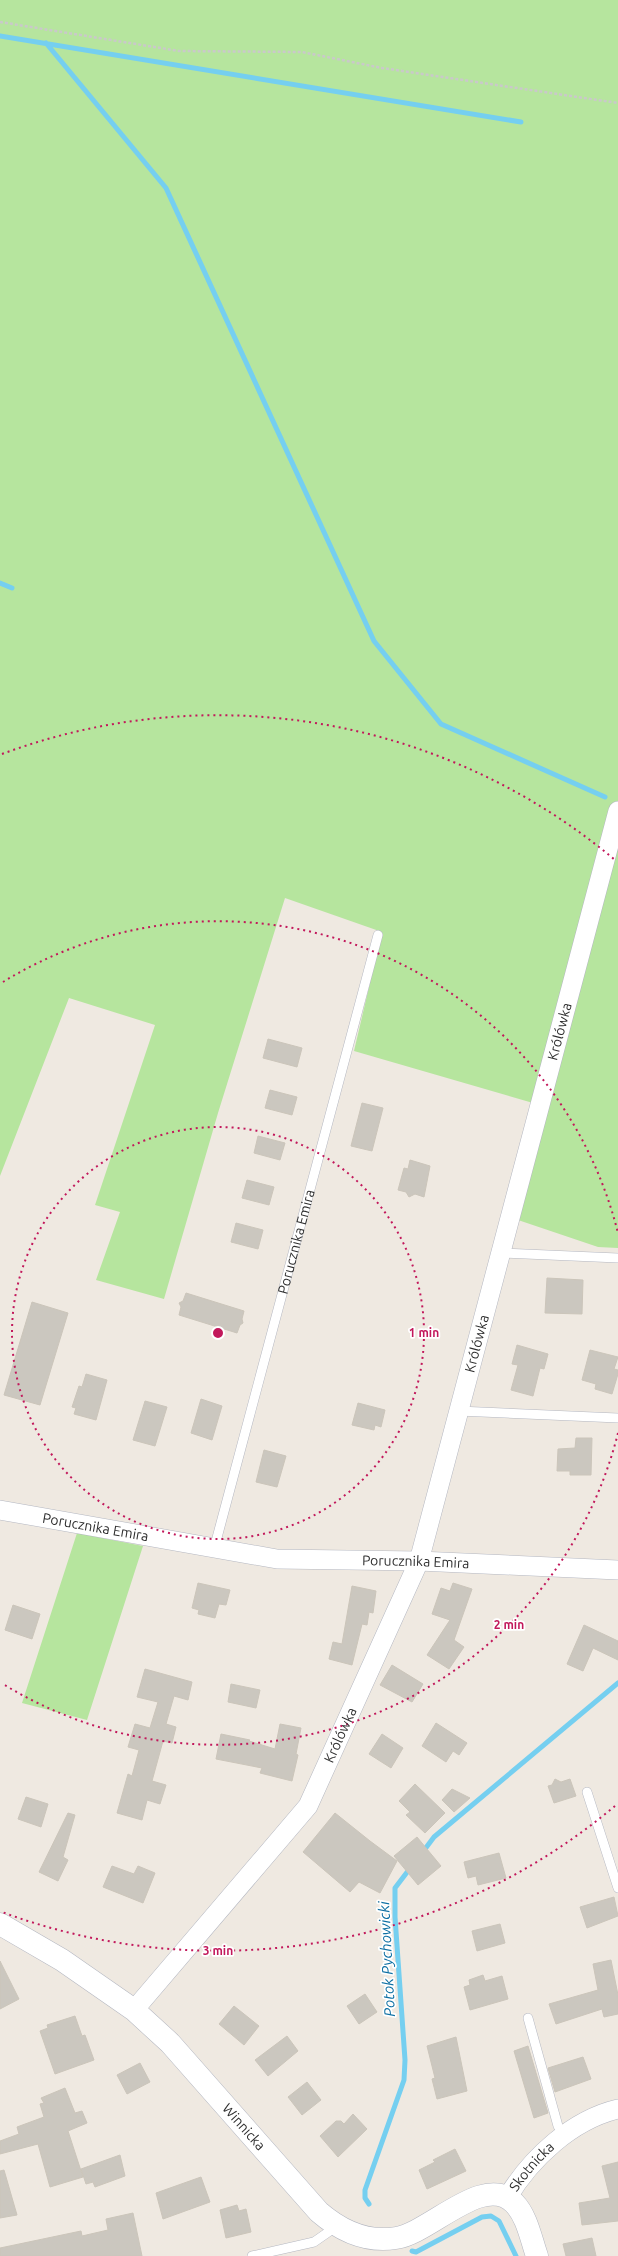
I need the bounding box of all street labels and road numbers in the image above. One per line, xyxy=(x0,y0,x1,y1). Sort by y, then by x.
street label: Królówka xyxy=(544,1001,575,1062)
street label: Porucznika Emira xyxy=(274,1188,318,1296)
street label: Królówka xyxy=(461,1313,492,1374)
street label: Porucznika Emira xyxy=(41,1510,150,1544)
street label: Porucznika Emira xyxy=(362,1552,470,1571)
street label: Królówka xyxy=(321,1705,360,1765)
street label: Winnicka xyxy=(219,2100,269,2153)
street label: Skotnicka xyxy=(506,2139,557,2194)

